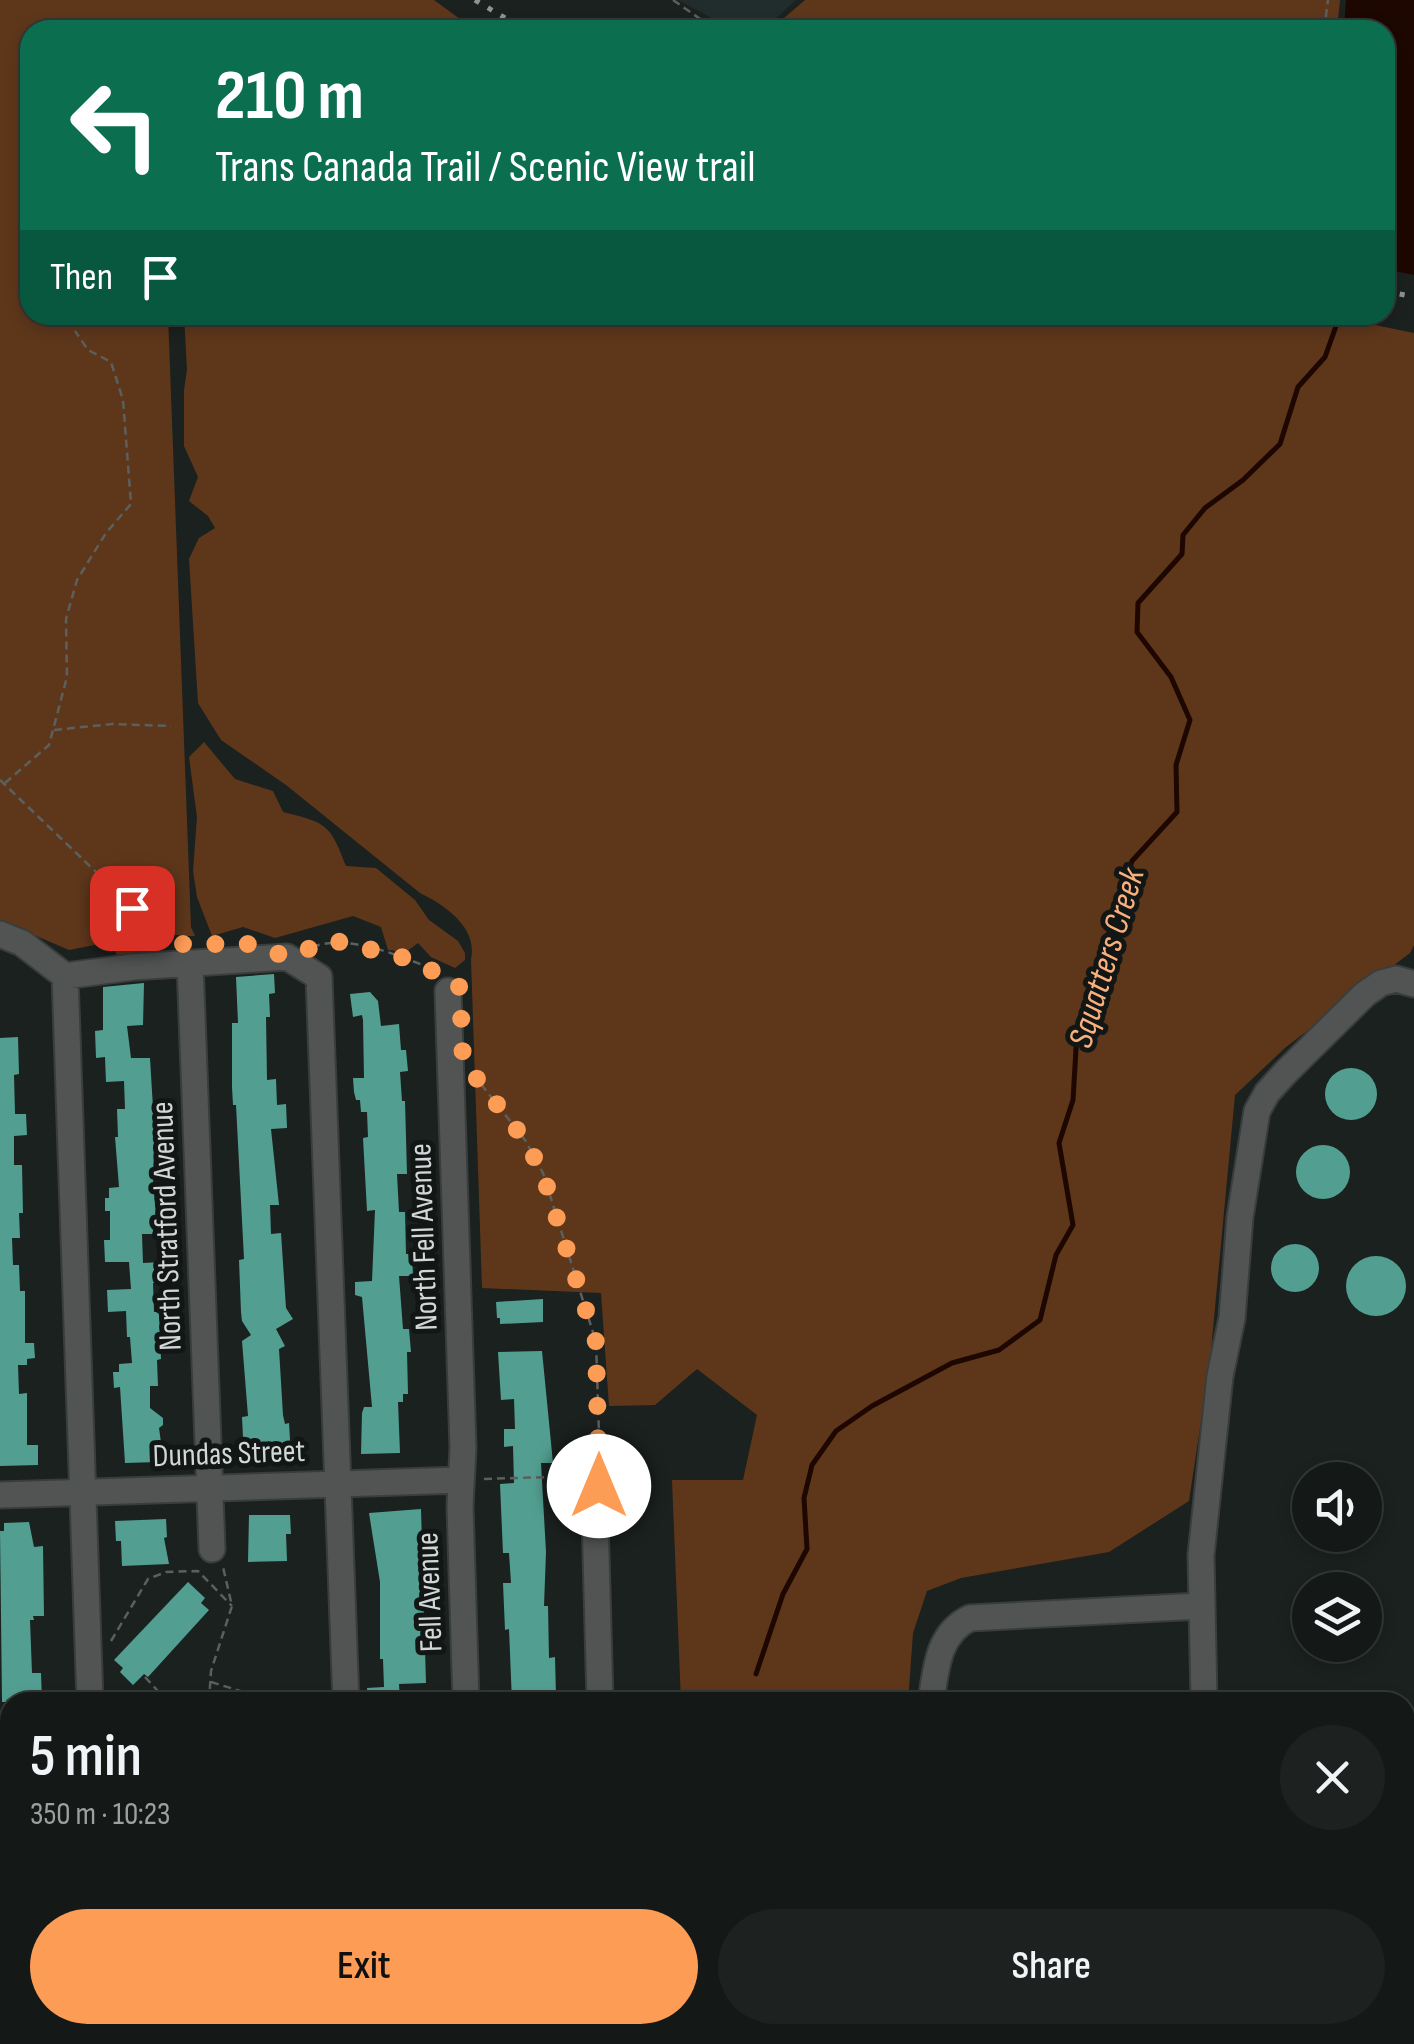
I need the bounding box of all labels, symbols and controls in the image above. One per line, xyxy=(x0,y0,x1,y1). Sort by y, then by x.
text: 210 m xyxy=(215,55,364,139)
icon: left xyxy=(50,60,180,190)
text: Trans Canada Trail / Scenic View trail xyxy=(215,140,756,195)
icon: arrive xyxy=(133,250,188,305)
text: Then xyxy=(50,255,113,300)
water label: Squatters Creek xyxy=(1059,862,1155,1053)
pin xyxy=(90,866,175,951)
icon: arrive xyxy=(105,881,160,936)
street label: North Stratford Avenue xyxy=(143,1101,191,1351)
street label: North Fell Avenue xyxy=(401,1143,447,1331)
street label: Dundas Street xyxy=(152,1432,306,1476)
position arrow xyxy=(547,1434,651,1538)
map controls xyxy=(1292,1462,1382,1662)
button: sound xyxy=(1292,1462,1382,1552)
street label: Fell Avenue xyxy=(408,1531,452,1653)
button: layers xyxy=(1292,1572,1382,1662)
text: 5 min xyxy=(30,1721,142,1793)
button: close xyxy=(1280,1725,1385,1830)
text: 350 m · 10:23 xyxy=(30,1795,170,1834)
button: Exit xyxy=(30,1909,698,2024)
button: Share xyxy=(718,1909,1385,2024)

